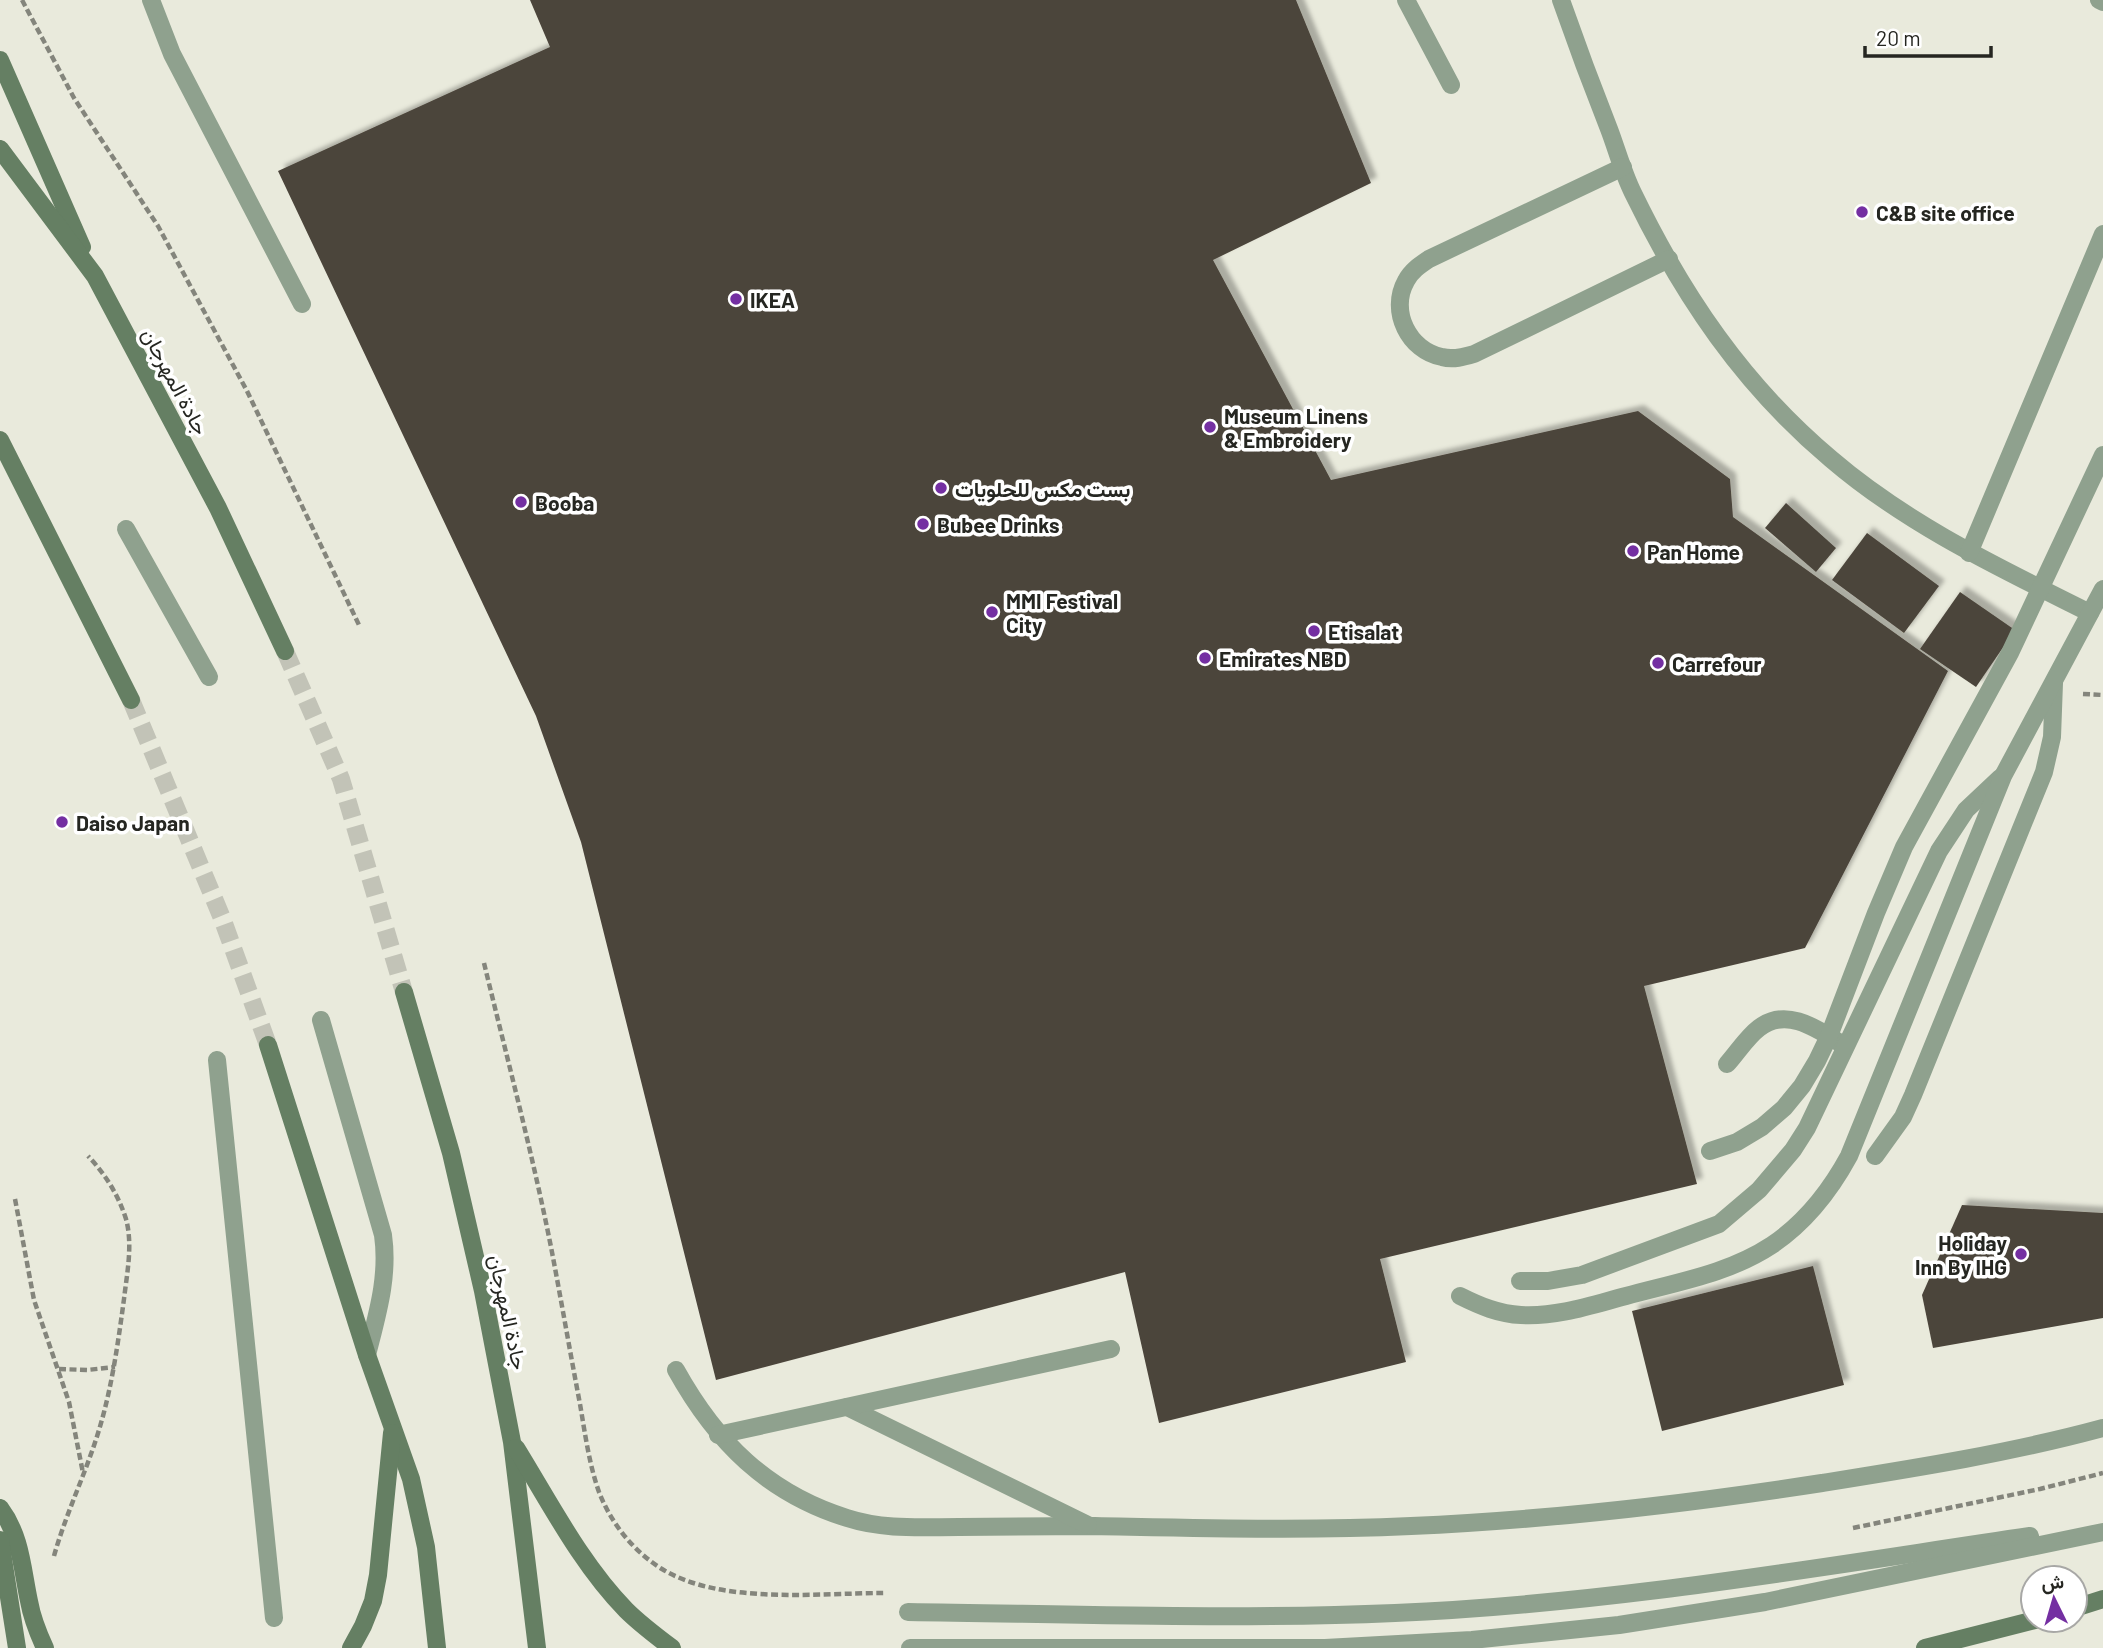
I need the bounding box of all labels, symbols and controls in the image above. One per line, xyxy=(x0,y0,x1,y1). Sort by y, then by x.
scale bar xyxy=(1865,14,1991,58)
text: 20 m xyxy=(1876,25,1921,50)
place label: C&B site office xyxy=(1876,200,2015,225)
marker: C&B site office xyxy=(1854,204,1870,220)
place label: IKEA xyxy=(750,287,795,312)
marker: IKEA xyxy=(728,291,744,307)
street label: جادة المهرجان xyxy=(136,323,215,440)
place label: Museum Linens & Embroidery xyxy=(1224,403,1368,452)
marker: Museum Linens & Embroidery xyxy=(1202,419,1218,435)
place label: بست مكس للحلويات xyxy=(955,476,1130,503)
marker: بست مكس للحلويات xyxy=(933,480,949,496)
place label: Booba xyxy=(535,490,594,515)
marker: Booba xyxy=(513,494,529,510)
place label: Bubee Drinks xyxy=(937,512,1060,537)
marker: Bubee Drinks xyxy=(915,516,931,532)
place label: Pan Home xyxy=(1647,539,1740,564)
marker: Pan Home xyxy=(1625,543,1641,559)
place label: MMI Festival City xyxy=(1006,588,1118,637)
marker: MMI Festival City xyxy=(984,604,1000,620)
place label: Etisalat xyxy=(1328,619,1399,644)
marker: Etisalat xyxy=(1306,623,1322,639)
place label: Emirates NBD xyxy=(1219,646,1347,671)
marker: Emirates NBD xyxy=(1197,650,1213,666)
place label: Carrefour xyxy=(1672,651,1761,676)
marker: Carrefour xyxy=(1650,655,1666,671)
place label: Daiso Japan xyxy=(76,810,190,835)
marker: Daiso Japan xyxy=(54,814,70,830)
place label: Holiday Inn By IHG xyxy=(1915,1230,2007,1279)
marker: Holiday Inn By IHG xyxy=(2013,1246,2029,1262)
street label: جادة المهرجان xyxy=(483,1252,533,1372)
north arrow xyxy=(2019,1564,2089,1634)
text: ش xyxy=(2040,1569,2065,1595)

